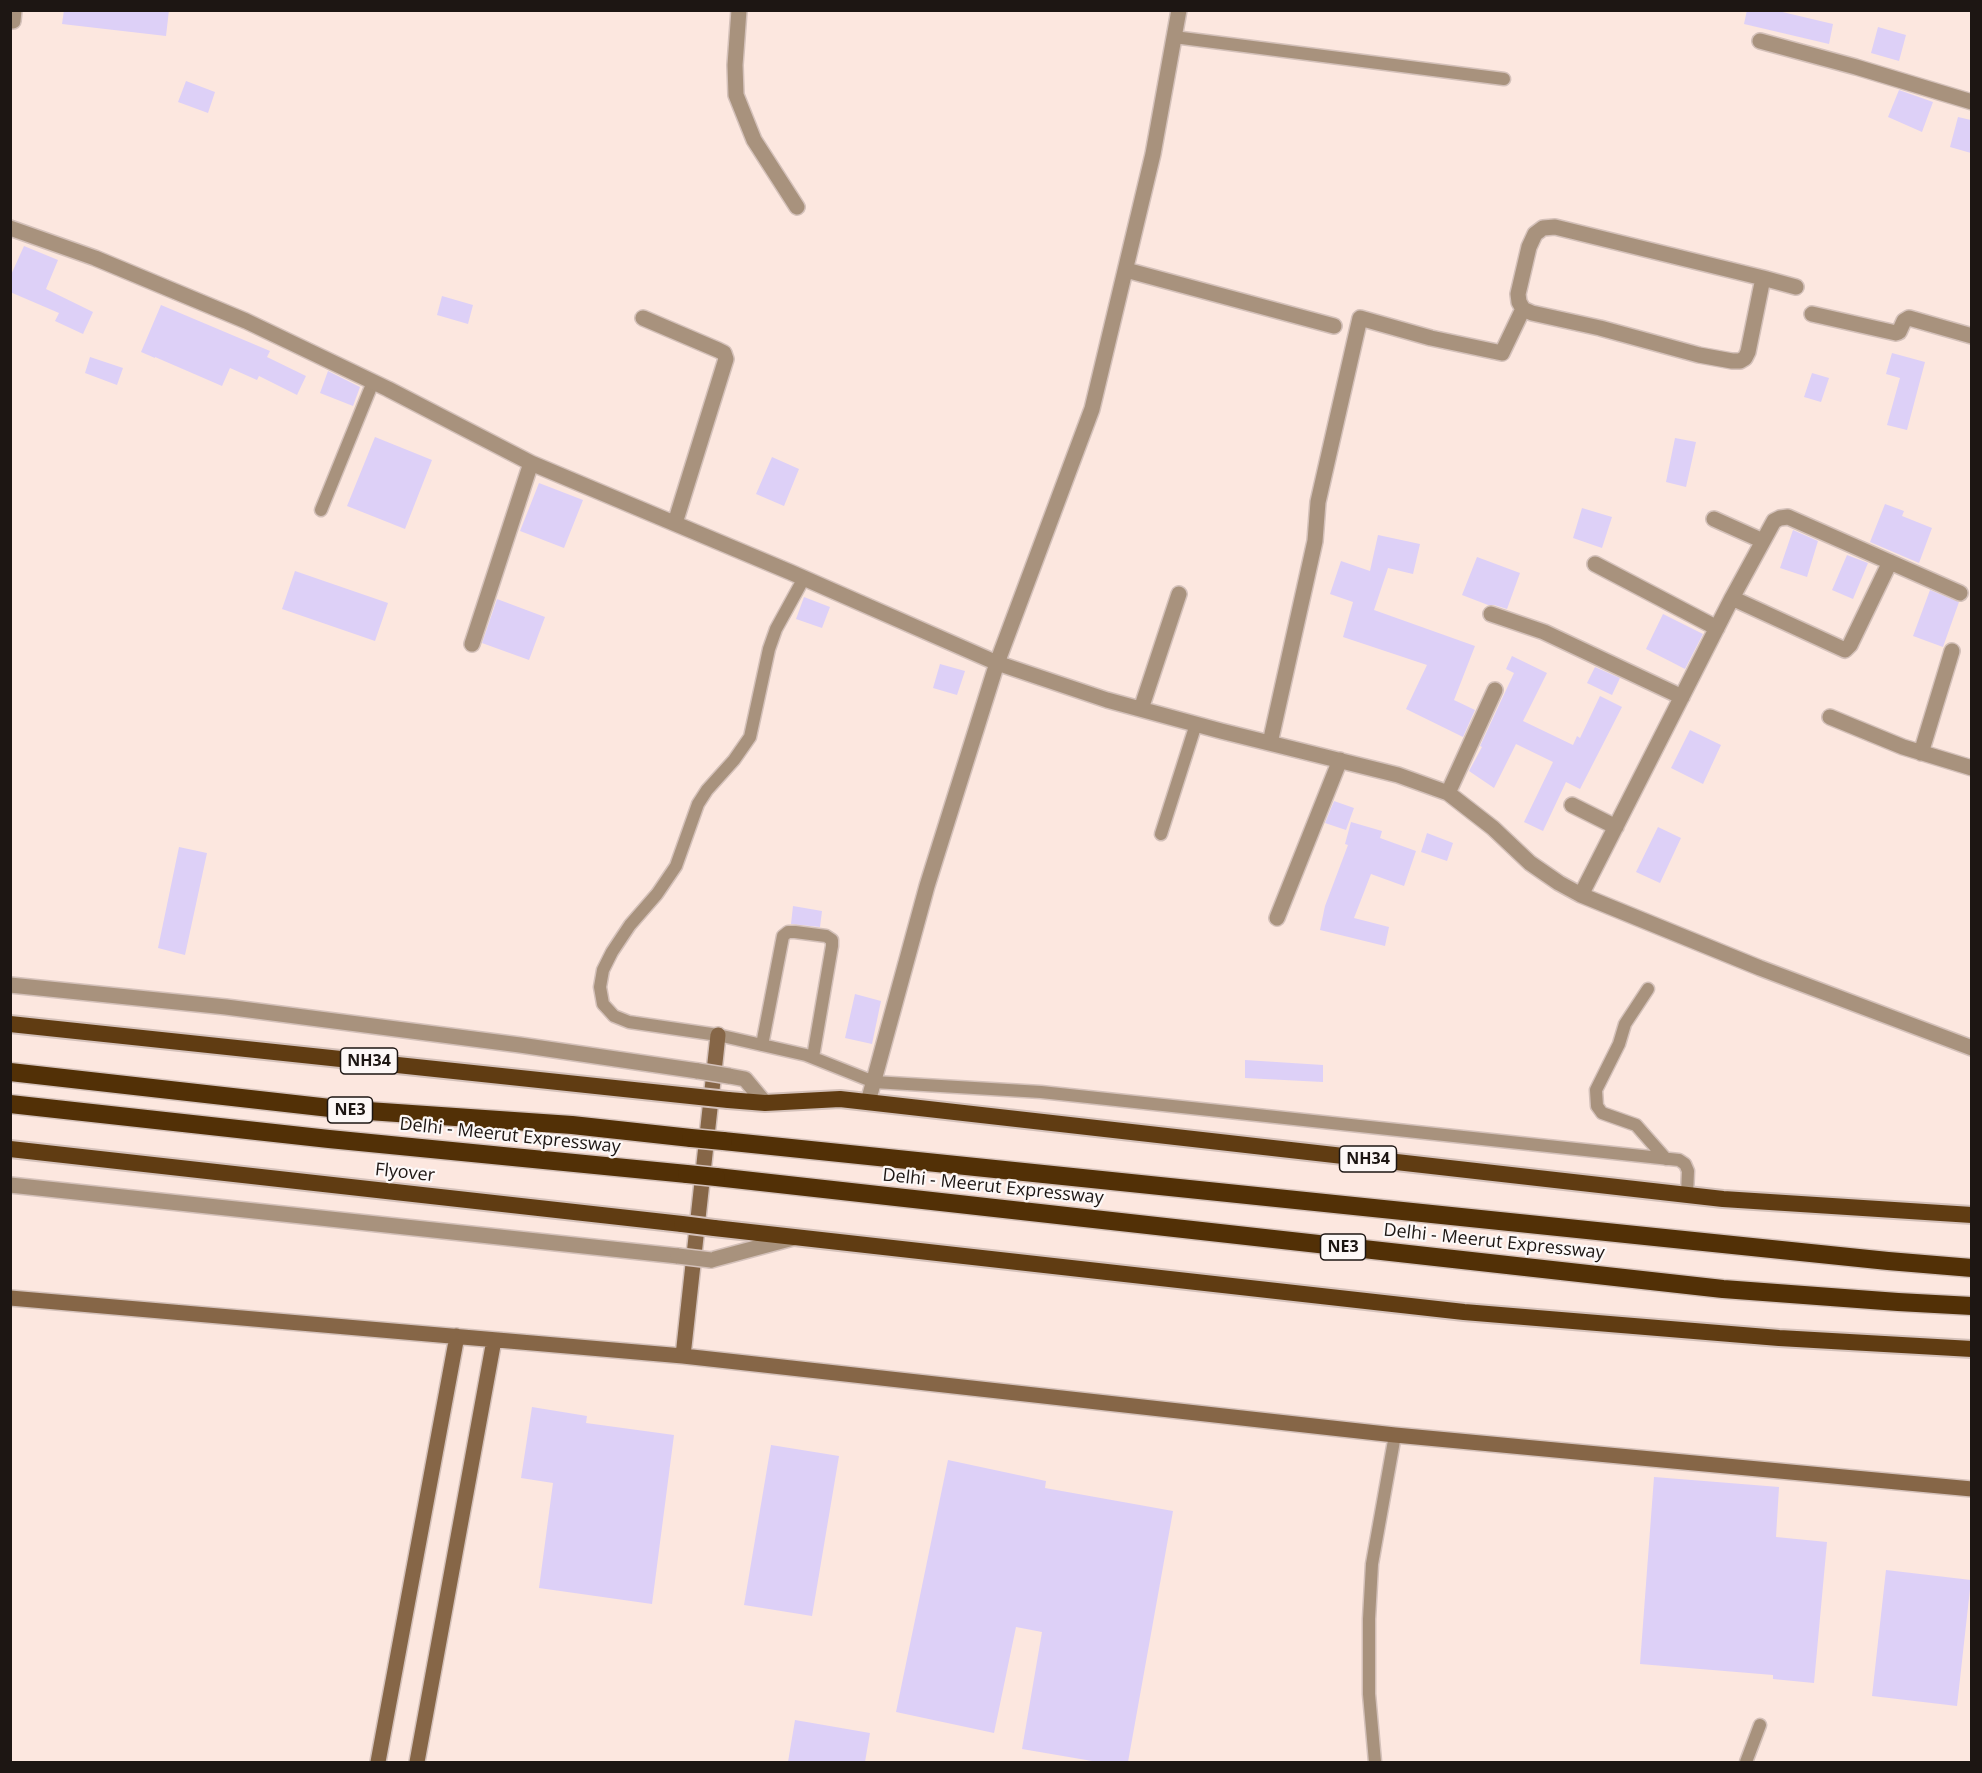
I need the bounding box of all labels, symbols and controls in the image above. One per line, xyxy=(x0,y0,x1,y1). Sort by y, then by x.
road number: NH34 xyxy=(340,1048,398,1074)
road number: NE3 xyxy=(328,1097,372,1123)
street label: Delhi - Meerut Expressway xyxy=(398,1114,622,1158)
road number: NH34 xyxy=(1340,1146,1396,1172)
street label: Flyover xyxy=(374,1159,436,1187)
street label: Delhi - Meerut Expressway xyxy=(881,1165,1105,1209)
street label: Delhi - Meerut Expressway xyxy=(1382,1220,1606,1264)
road number: NE3 xyxy=(1320,1234,1366,1260)

